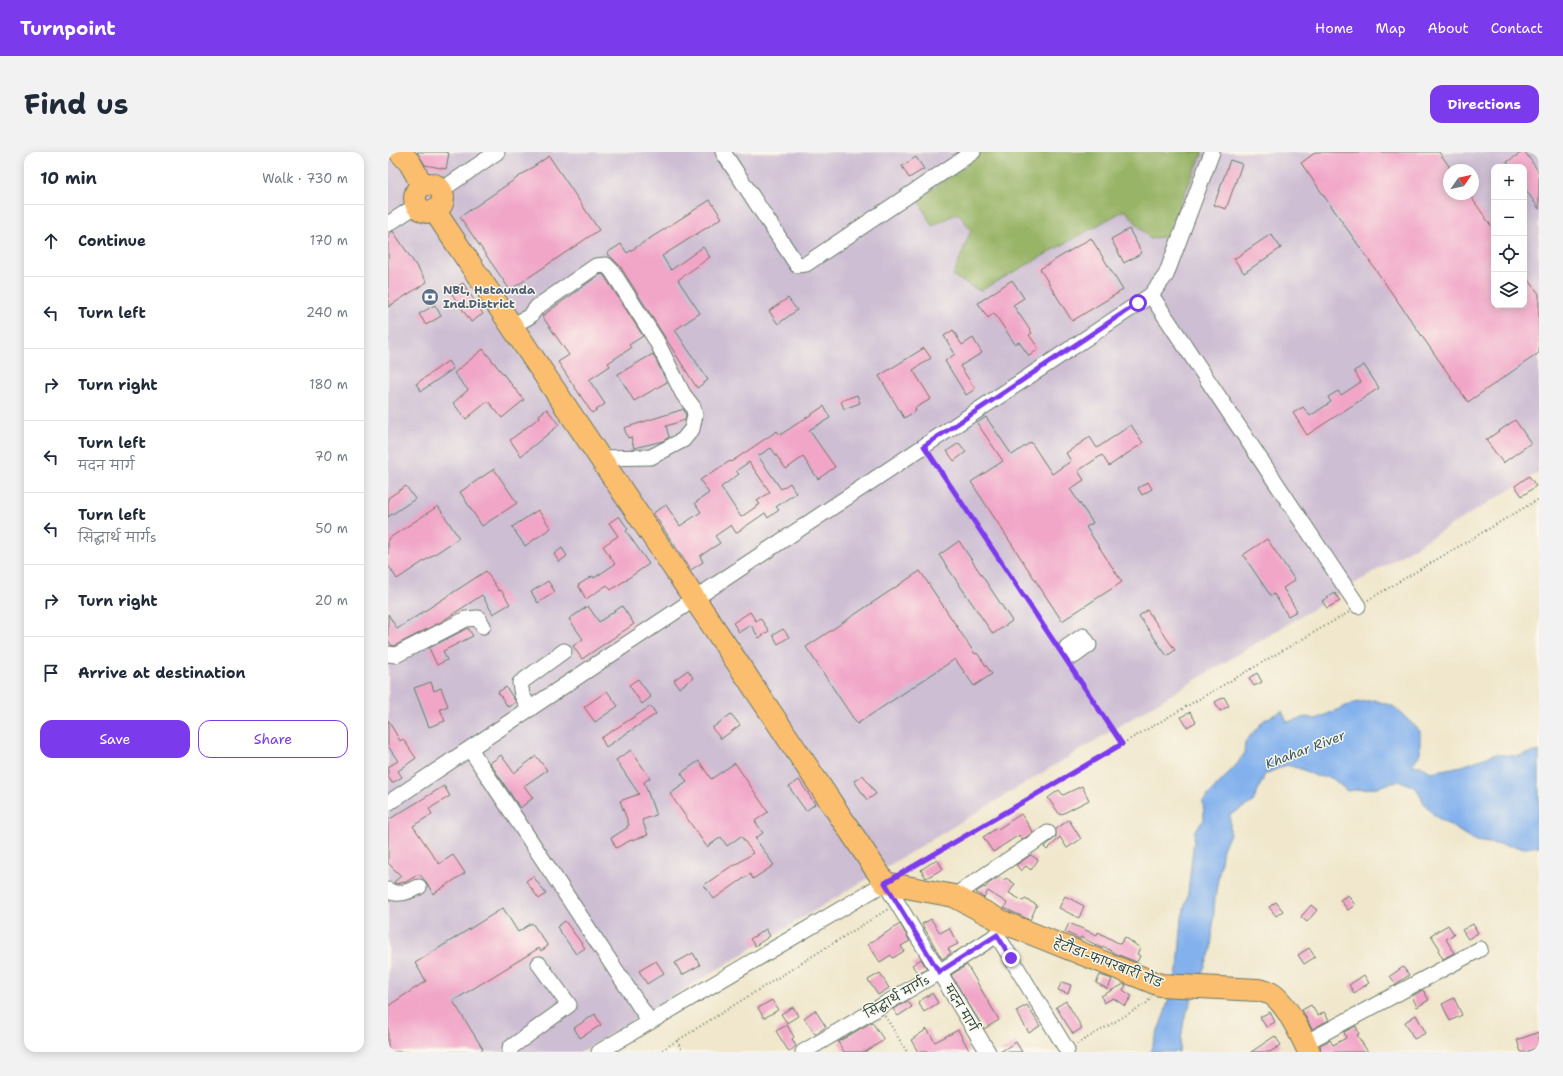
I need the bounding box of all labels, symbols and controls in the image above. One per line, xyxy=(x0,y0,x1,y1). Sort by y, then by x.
text: Turnpoint xyxy=(20,16,116,41)
text: Home xyxy=(1315,19,1354,37)
text: Map xyxy=(1376,19,1406,37)
text: About xyxy=(1428,19,1469,37)
text: Contact xyxy=(1491,19,1543,37)
text: Find us xyxy=(24,85,129,123)
button: Directions xyxy=(1430,85,1539,123)
north arrow xyxy=(1443,164,1479,200)
map controls xyxy=(1491,164,1527,308)
button: + xyxy=(1491,164,1527,200)
text: 10 min xyxy=(40,167,97,189)
text: Walk · 730 m xyxy=(262,170,348,187)
button: − xyxy=(1491,200,1527,236)
icon: ahead xyxy=(40,230,62,252)
text: Continue xyxy=(78,231,146,251)
text: 170 m xyxy=(310,232,348,249)
button: locate xyxy=(1491,236,1527,272)
button: layers xyxy=(1491,272,1527,308)
place label: NBL, Hetaunda Ind.District xyxy=(443,282,536,312)
bank icon: NBL, Hetaunda Ind.District xyxy=(420,287,440,307)
route start xyxy=(1129,294,1147,312)
icon: left xyxy=(40,302,62,324)
text: Turn left xyxy=(78,303,146,323)
text: 240 m xyxy=(306,304,348,321)
icon: right xyxy=(40,374,62,396)
text: Turn right xyxy=(78,375,158,395)
text: 180 m xyxy=(309,376,348,393)
text: Turn left xyxy=(78,433,146,453)
icon: left xyxy=(40,446,62,468)
text: 70 m xyxy=(314,448,348,465)
text: मदन मार्ग xyxy=(78,457,135,474)
text: Turn left xyxy=(78,505,146,525)
icon: left xyxy=(40,518,62,540)
text: 50 m xyxy=(315,520,348,537)
text: सिद्धार्थ मार्गs xyxy=(78,529,157,546)
icon: right xyxy=(40,590,62,612)
text: Turn right xyxy=(78,591,158,611)
text: 20 m xyxy=(315,592,348,609)
icon: arrive xyxy=(40,662,62,684)
text: Arrive at destination xyxy=(78,663,246,683)
button: Save xyxy=(40,720,190,758)
button: Share xyxy=(198,720,348,758)
water label: Khahar River xyxy=(1263,726,1348,772)
street label: हेटौडा-फापरबारी रोड xyxy=(1050,933,1166,991)
route end xyxy=(1002,949,1020,967)
street label: सिद्धार्थ मार्गs xyxy=(860,970,932,1023)
street label: मदन मार्ग xyxy=(940,980,983,1035)

